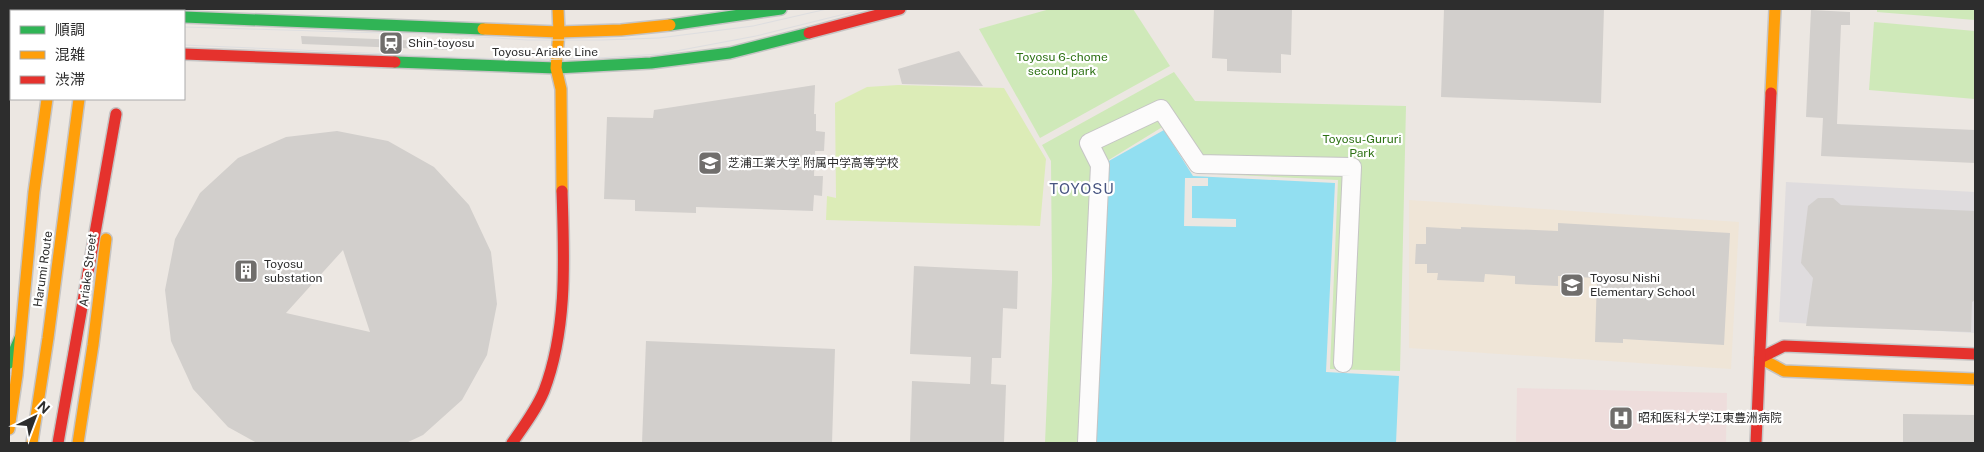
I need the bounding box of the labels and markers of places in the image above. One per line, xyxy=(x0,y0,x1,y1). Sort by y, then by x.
station icon: Shin-toyosu xyxy=(378,30,404,56)
place label: Shin-toyosu xyxy=(408,36,475,50)
school or university icon: 芝浦工業大学 附属中学高等学校 xyxy=(697,150,723,176)
place label: 芝浦工業大学 附属中学高等学校 xyxy=(728,156,899,170)
place label: Toyosu substation xyxy=(264,257,323,285)
building icon: Toyosu substation xyxy=(233,258,259,284)
place label: Toyosu Nishi Elementary School xyxy=(1590,271,1696,299)
school or university icon: Toyosu Nishi Elementary School xyxy=(1559,272,1585,298)
hospital icon: 昭和医科大学江東豊洲病院 xyxy=(1608,405,1634,431)
place label: 昭和医科大学江東豊洲病院 xyxy=(1638,411,1782,425)

